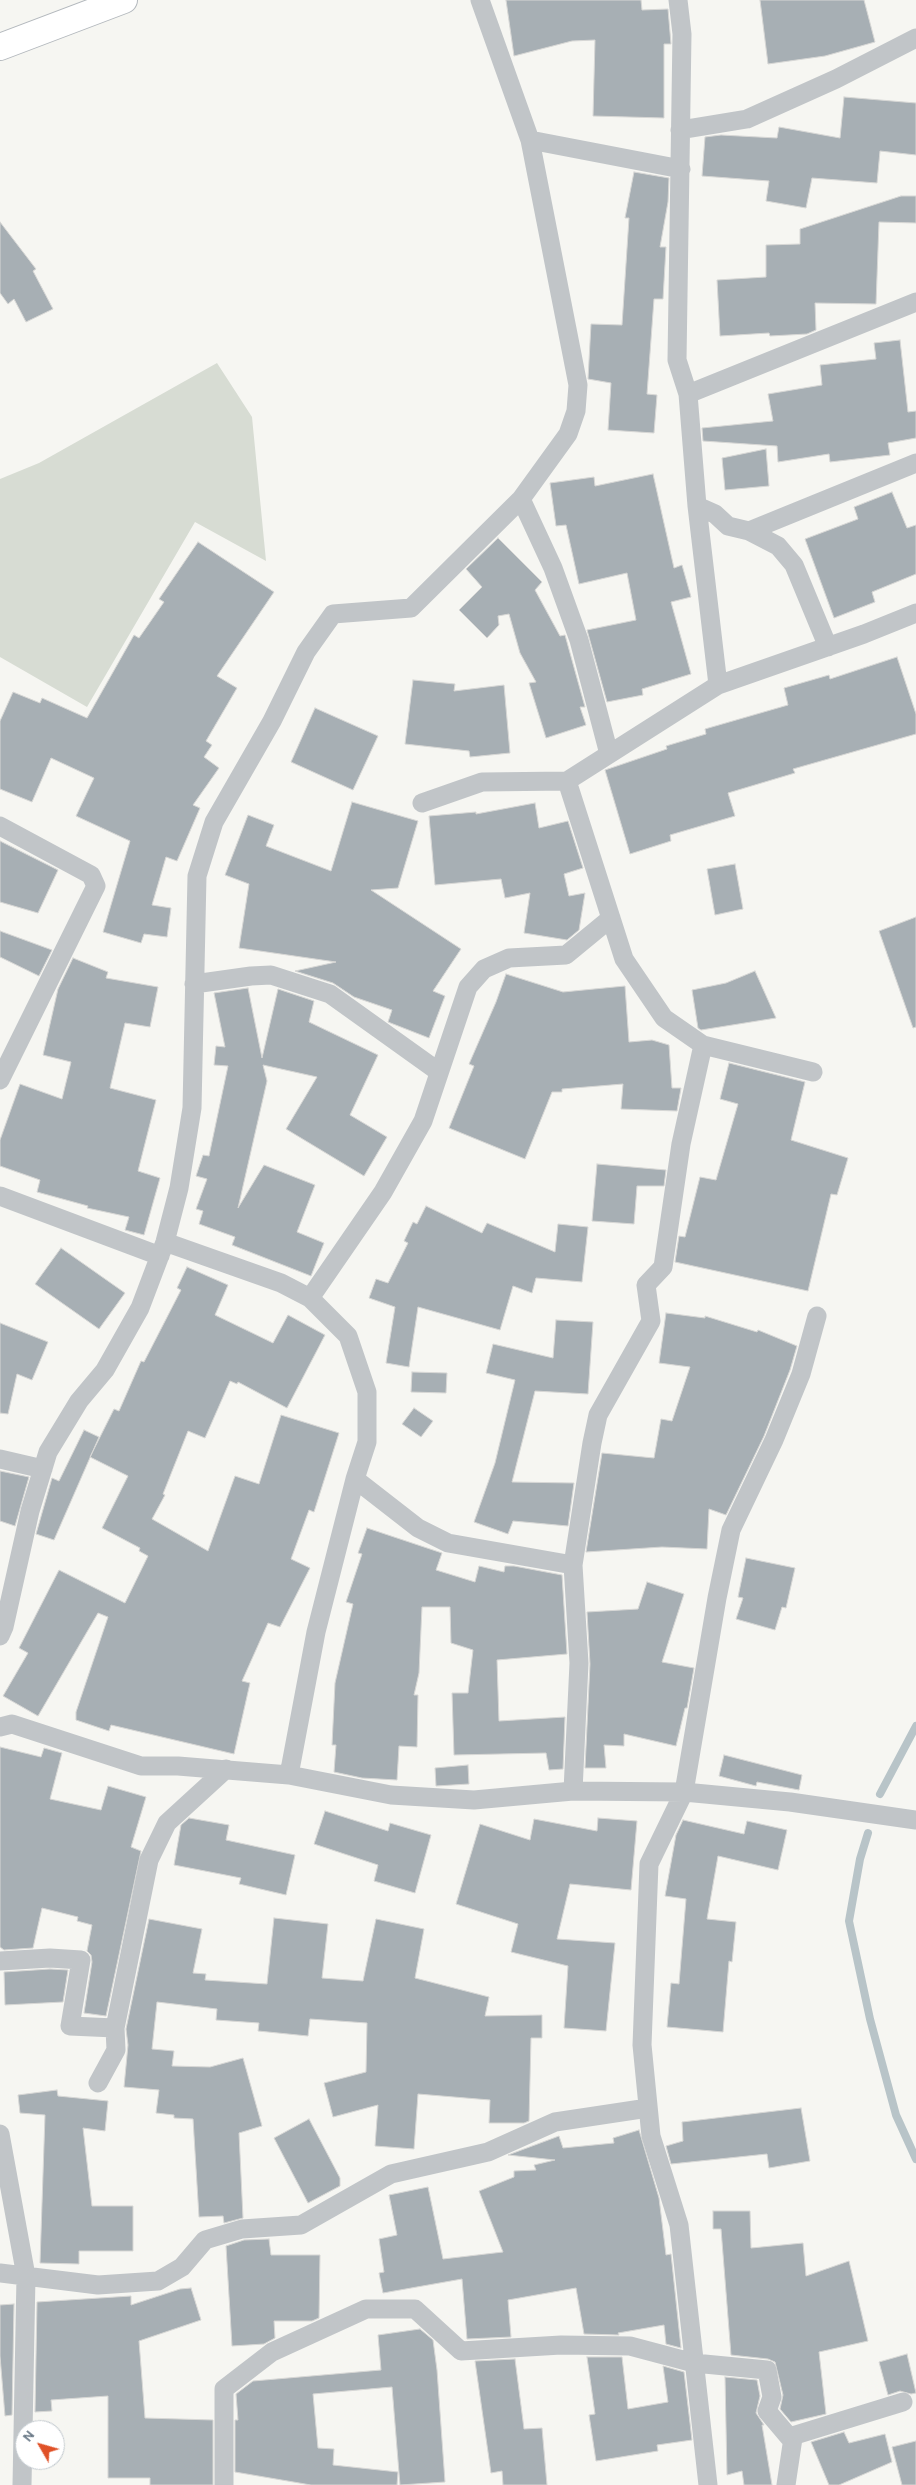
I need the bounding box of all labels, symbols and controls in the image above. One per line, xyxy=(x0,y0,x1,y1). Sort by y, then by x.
north arrow xyxy=(15,2420,65,2470)
text: N xyxy=(19,2427,38,2445)

